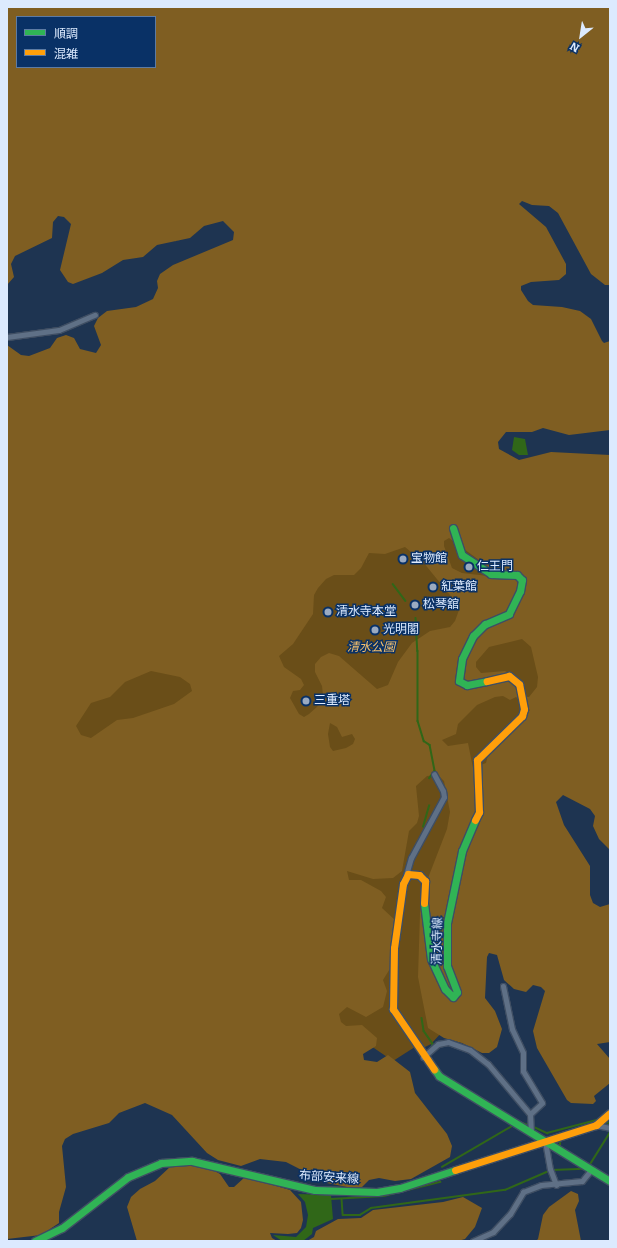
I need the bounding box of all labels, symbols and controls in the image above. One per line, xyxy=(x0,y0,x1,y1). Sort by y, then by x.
legend xyxy=(16,16,156,68)
north arrow xyxy=(561,16,601,56)
text: 順調 xyxy=(54,27,78,41)
text: N xyxy=(568,39,582,55)
text: 混雑 xyxy=(54,47,78,61)
place label: 宝物館 xyxy=(411,552,447,566)
marker: 宝物館 xyxy=(398,554,408,564)
place label: 仁王門 xyxy=(477,560,513,574)
marker: 仁王門 xyxy=(464,562,474,572)
place label: 紅葉館 xyxy=(441,580,477,594)
marker: 紅葉館 xyxy=(428,582,438,592)
place label: 松琴舘 xyxy=(423,598,459,612)
marker: 松琴舘 xyxy=(410,600,420,610)
place label: 清水寺本堂 xyxy=(336,605,396,619)
marker: 清水寺本堂 xyxy=(323,607,333,617)
place label: 光明閣 xyxy=(383,623,419,637)
marker: 光明閣 xyxy=(370,625,380,635)
park label: 清水公園 xyxy=(347,641,395,655)
place label: 三重塔 xyxy=(314,694,350,708)
marker: 三重塔 xyxy=(301,696,311,706)
street label: 清水寺線 xyxy=(430,917,446,965)
street label: 布部安来線 xyxy=(299,1169,359,1187)

